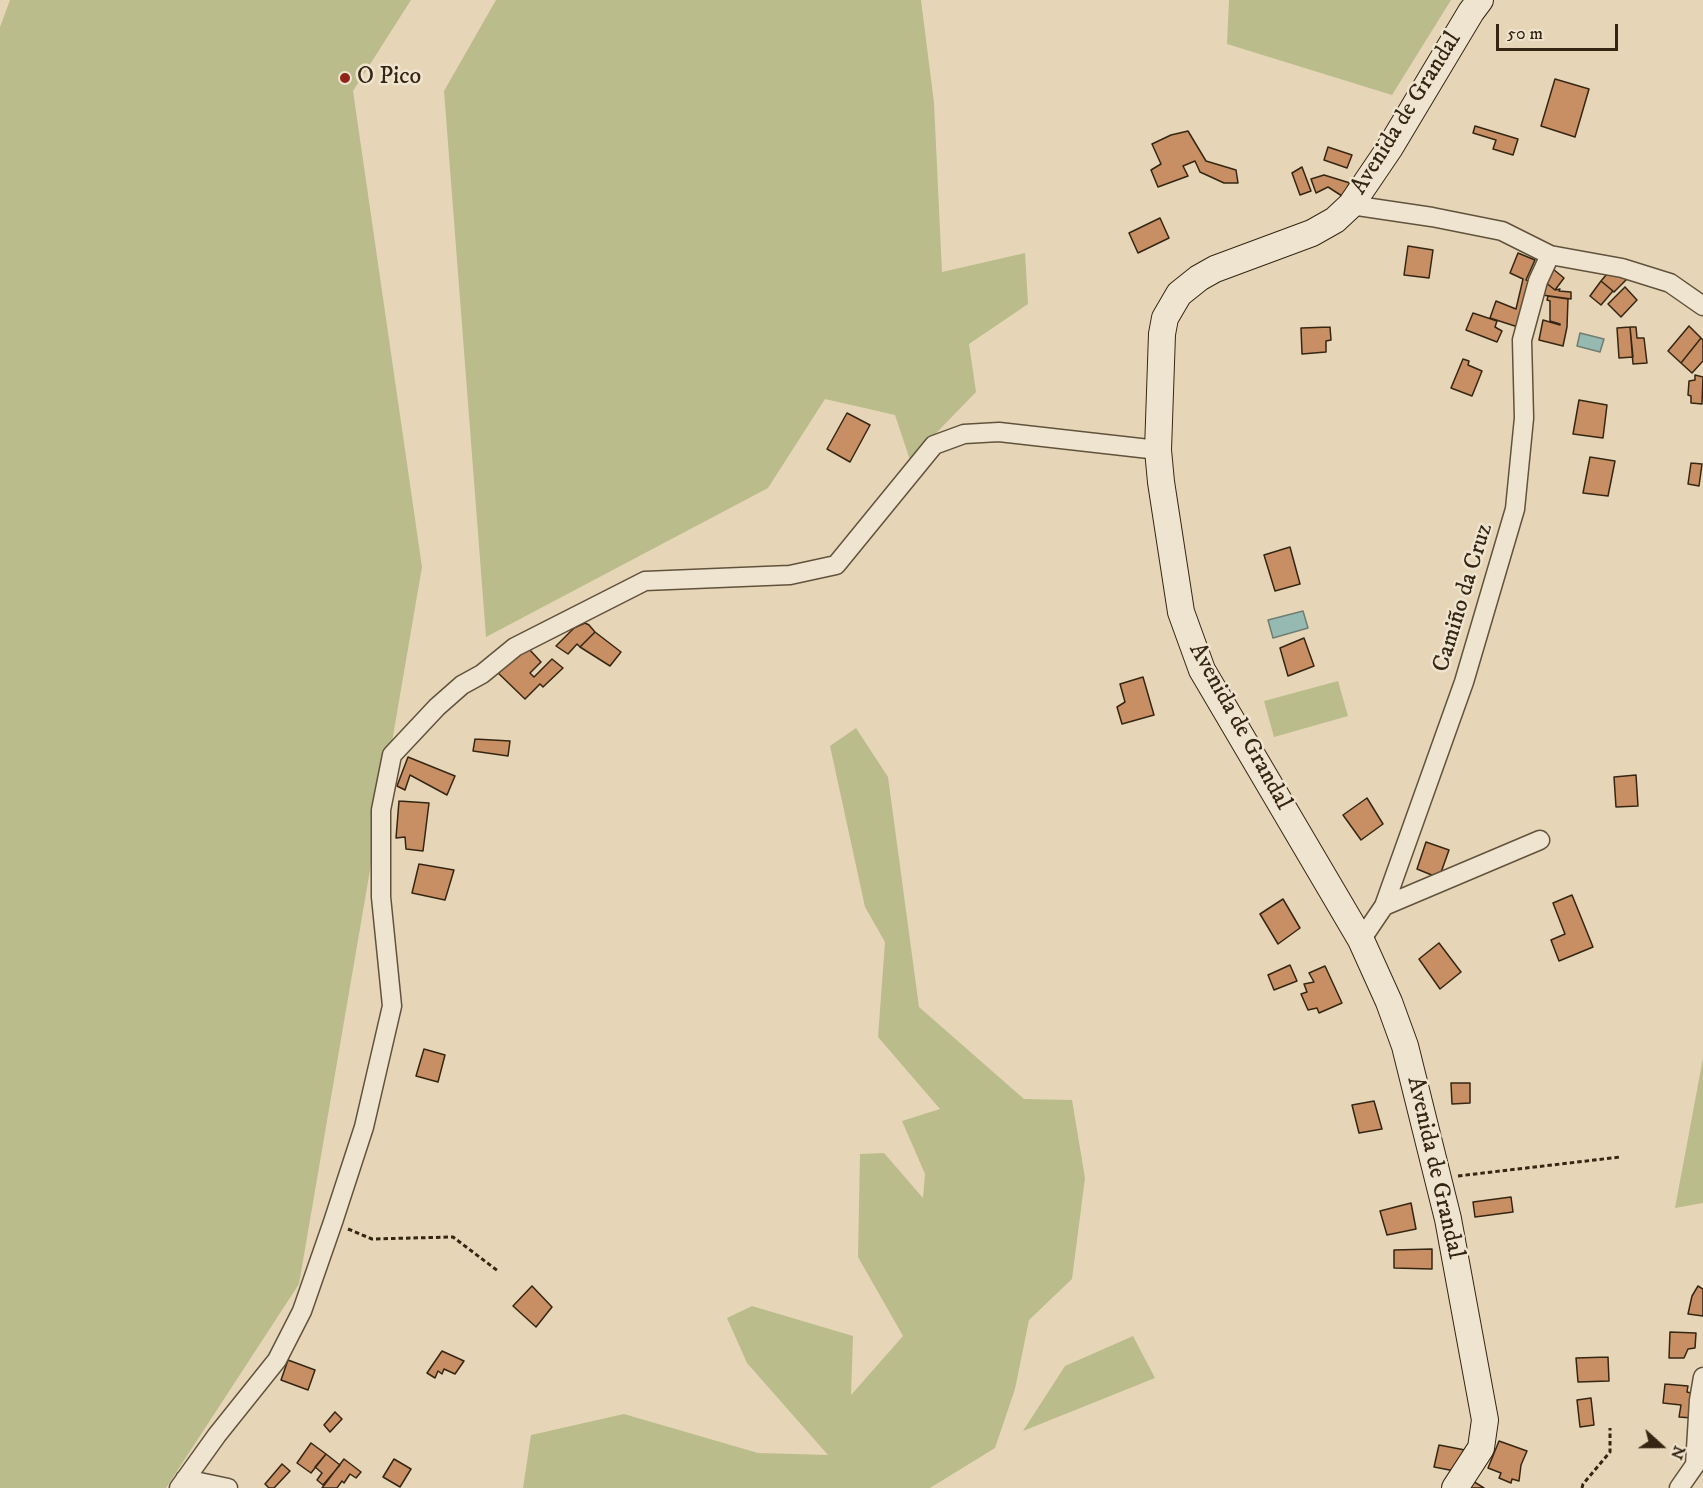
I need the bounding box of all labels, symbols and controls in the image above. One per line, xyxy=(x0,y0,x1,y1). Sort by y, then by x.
scale bar xyxy=(1499,12,1620,50)
text: 50 m xyxy=(1507,23,1543,45)
street label: Avenida de Grandal xyxy=(1345,27,1469,201)
place label: O Pico xyxy=(357,64,421,92)
marker: O Pico xyxy=(338,71,352,85)
street label: Camiño da Cruz xyxy=(1428,520,1500,676)
street label: Avenida de Grandal xyxy=(1181,639,1297,815)
street label: Avenida de Grandal xyxy=(1399,1074,1469,1262)
north arrow xyxy=(1631,1416,1691,1476)
text: N xyxy=(1666,1443,1689,1462)

